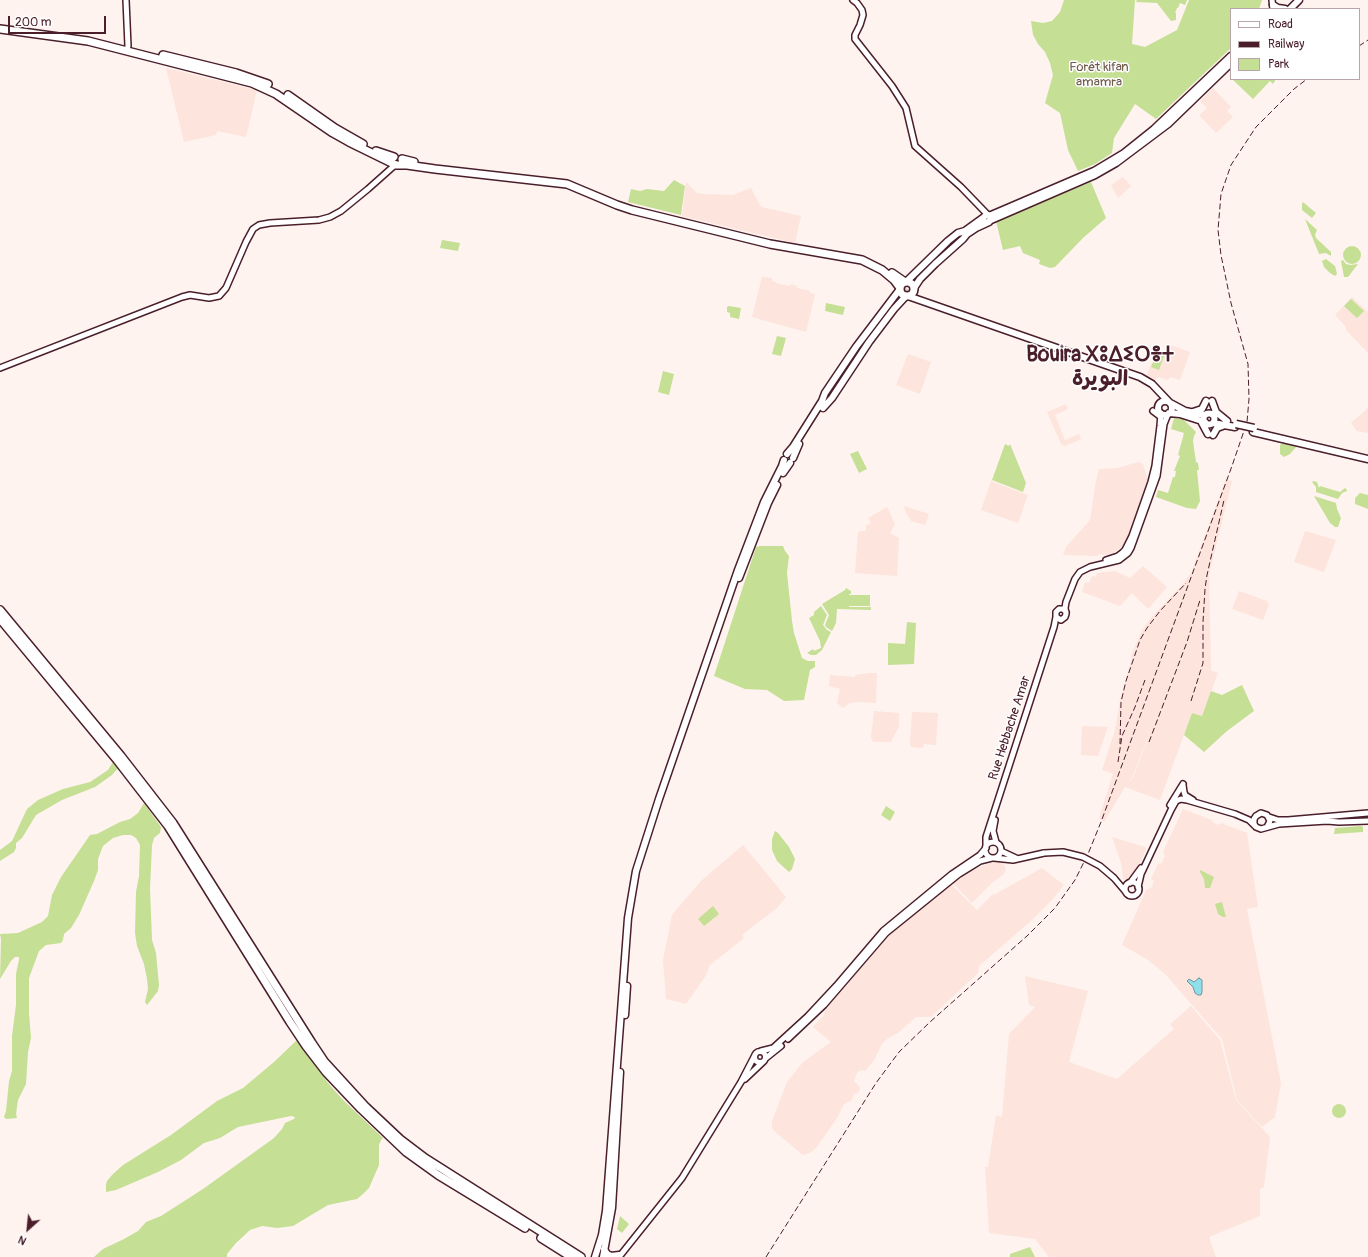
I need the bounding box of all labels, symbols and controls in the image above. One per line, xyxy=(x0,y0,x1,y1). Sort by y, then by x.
scale bar xyxy=(10,8,108,34)
legend xyxy=(1230,8,1360,80)
text: 200 m xyxy=(15,15,51,30)
text: Road xyxy=(1268,17,1293,32)
text: Railway xyxy=(1268,37,1304,52)
text: Park xyxy=(1268,57,1289,72)
park label: Forêt kifan amamra xyxy=(1069,60,1129,91)
district label: Bouira ⵝⵓⵠⵉⵔⴻⵜ البويرة xyxy=(1026,343,1174,393)
street label: Rue Hebbache Amar xyxy=(986,674,1034,782)
north arrow xyxy=(8,1209,48,1249)
text: N xyxy=(16,1233,29,1248)

